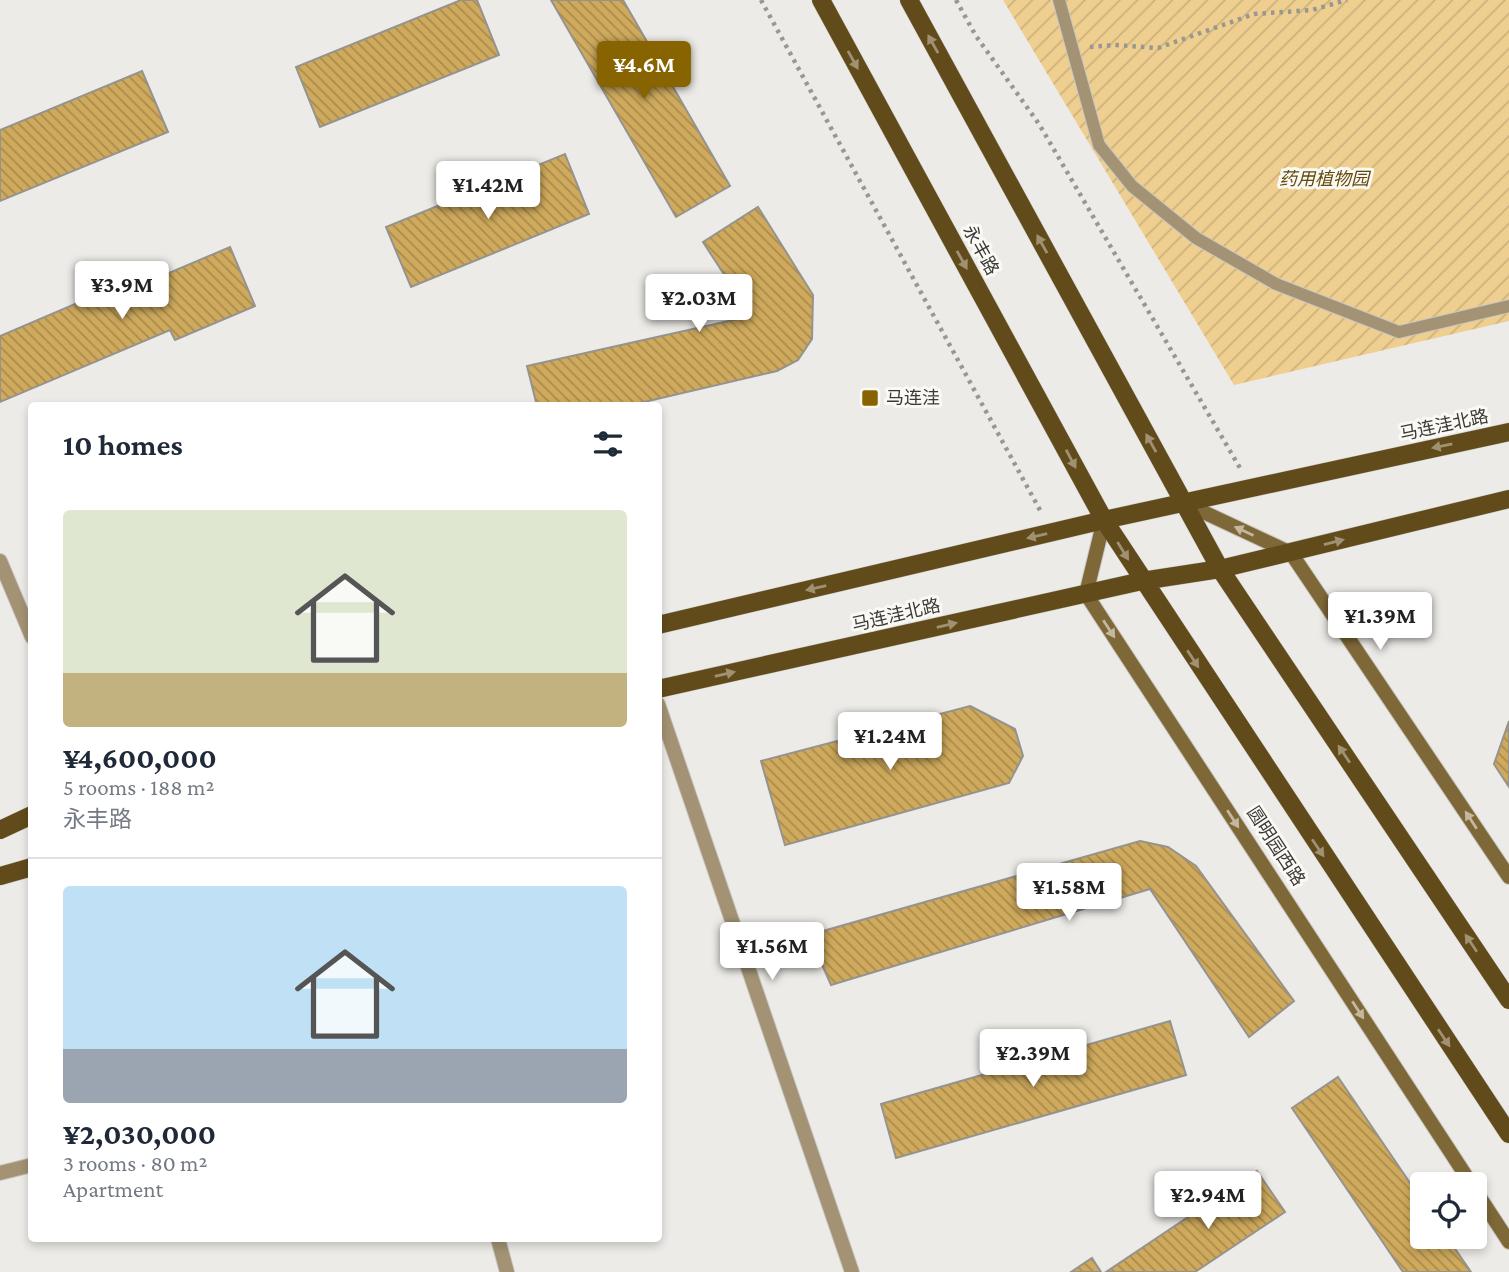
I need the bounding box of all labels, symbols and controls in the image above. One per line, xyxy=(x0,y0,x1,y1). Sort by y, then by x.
one-way arrow xyxy=(927,34,939,54)
pin: ¥4.6M xyxy=(595,42,693,101)
one-way arrow xyxy=(847,50,859,70)
text: ¥4.6M xyxy=(613,51,675,77)
pin: ¥1.42M xyxy=(431,162,545,221)
park label: 药用植物园 xyxy=(1279,169,1372,189)
text: ¥1.42M xyxy=(452,171,524,197)
street label: 永丰路 xyxy=(959,222,1003,278)
one-way arrow xyxy=(1036,234,1048,253)
one-way arrow xyxy=(956,250,968,269)
pin: ¥3.9M xyxy=(73,262,171,321)
text: ¥3.9M xyxy=(91,271,153,297)
pin: ¥2.03M xyxy=(642,274,756,334)
text: ¥2.03M xyxy=(661,284,737,310)
marker: 马连洼 xyxy=(860,388,880,408)
place label: 马连洼 xyxy=(886,388,940,408)
street label: 马连洼北路 xyxy=(1398,406,1490,444)
icon: filters xyxy=(589,425,627,463)
text: 10 homes xyxy=(63,428,183,461)
one-way arrow xyxy=(1145,434,1157,453)
one-way arrow xyxy=(1431,441,1453,452)
one-way arrow xyxy=(1065,450,1077,469)
one-way arrow xyxy=(1234,525,1254,537)
one-way arrow xyxy=(1026,531,1048,542)
one-way arrow xyxy=(1323,536,1345,547)
one-way arrow xyxy=(1116,541,1129,560)
icon: home xyxy=(282,555,408,681)
one-way arrow xyxy=(805,583,827,594)
pin: ¥1.39M xyxy=(1323,592,1437,652)
street label: 马连洼北路 xyxy=(850,595,942,635)
text: ¥1.39M xyxy=(1344,602,1416,628)
one-way arrow xyxy=(936,619,958,630)
one-way arrow xyxy=(1102,620,1116,638)
one-way arrow xyxy=(1186,649,1199,669)
one-way arrow xyxy=(714,669,736,680)
pin: ¥1.24M xyxy=(833,712,947,772)
text: ¥1.24M xyxy=(854,722,926,748)
text: ¥4,600,000 xyxy=(63,741,217,774)
one-way arrow xyxy=(1337,745,1351,763)
text: 5 rooms · 188 m² xyxy=(63,774,215,800)
street label: 圆明园西路 xyxy=(1243,803,1309,889)
text: 永丰路 xyxy=(63,806,132,832)
one-way arrow xyxy=(1227,810,1240,829)
one-way arrow xyxy=(1465,811,1478,830)
one-way arrow xyxy=(1312,839,1325,858)
pin: ¥1.58M xyxy=(1012,864,1126,923)
text: ¥1.58M xyxy=(1033,873,1105,899)
pin: ¥1.56M xyxy=(715,922,829,982)
icon: home xyxy=(282,931,408,1057)
text: ¥1.56M xyxy=(736,932,808,958)
one-way arrow xyxy=(1464,934,1478,952)
one-way arrow xyxy=(1351,1000,1364,1020)
one-way arrow xyxy=(1438,1028,1451,1048)
pin: ¥2.39M xyxy=(976,1030,1090,1089)
text: ¥2.39M xyxy=(996,1039,1070,1065)
text: ¥2,030,000 xyxy=(63,1117,216,1150)
text: 3 rooms · 80 m² xyxy=(63,1150,208,1176)
pin: ¥2.94M xyxy=(1151,1172,1265,1231)
map controls xyxy=(1410,1172,1487,1249)
button: locate xyxy=(1410,1172,1487,1249)
text: Apartment xyxy=(63,1176,163,1202)
text: ¥2.94M xyxy=(1170,1181,1246,1207)

